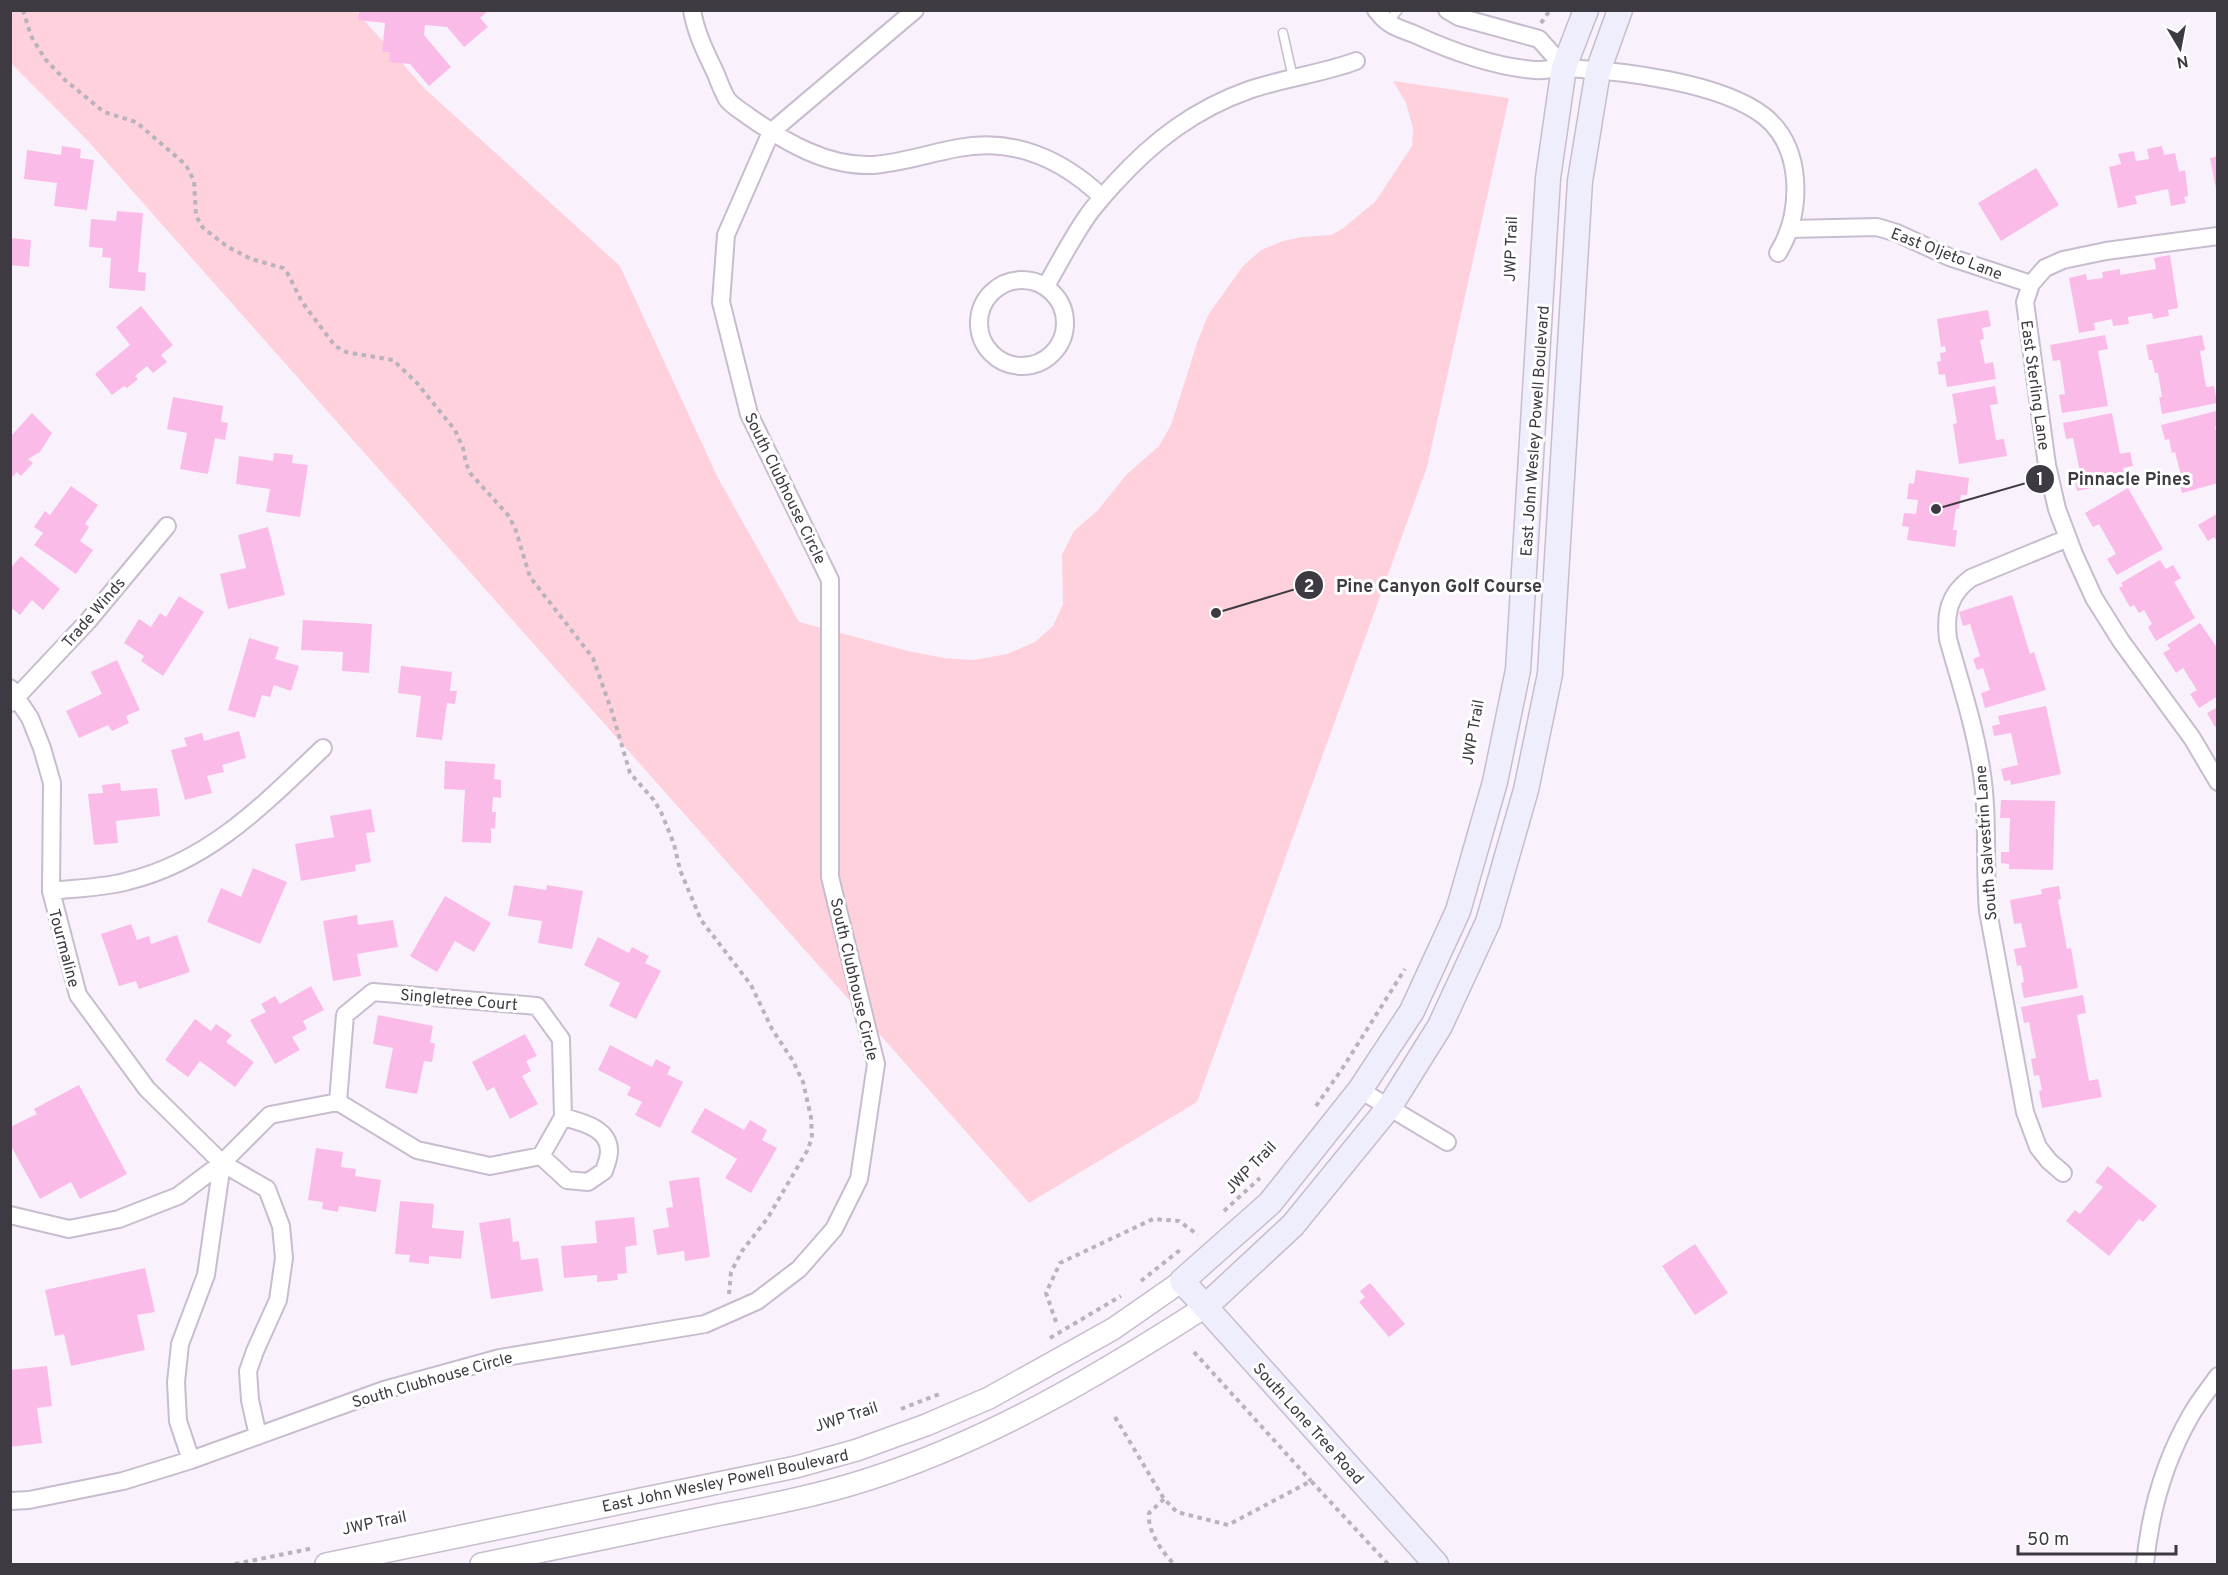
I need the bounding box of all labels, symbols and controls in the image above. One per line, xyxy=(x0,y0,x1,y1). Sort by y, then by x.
north arrow xyxy=(2150,18,2210,78)
text: N xyxy=(2175,50,2190,72)
street label: JWP Trail xyxy=(1501,216,1523,282)
street label: East Oljeto Lane xyxy=(1888,224,2005,285)
street label: East John Wesley Powell Boulevard xyxy=(1517,305,1555,557)
street label: East Sterling Lane xyxy=(2015,319,2053,452)
street label: South Clubhouse Circle xyxy=(739,410,830,568)
callout: Pinnacle Pines xyxy=(2025,461,2203,497)
text: 1 xyxy=(2036,469,2044,492)
text: Pinnacle Pines xyxy=(2067,469,2191,492)
callout: Pine Canyon Golf Course xyxy=(1294,567,1554,603)
street label: Trade Winds xyxy=(58,574,131,653)
text: 2 xyxy=(1303,576,1315,599)
text: Pine Canyon Golf Course xyxy=(1336,576,1542,599)
street label: JWP Trail xyxy=(1458,698,1490,766)
street label: South Salvestrin Lane xyxy=(1972,765,2002,921)
street label: South Clubhouse Circle xyxy=(825,896,881,1063)
street label: Tourmaline xyxy=(43,907,83,990)
street label: Singletree Court xyxy=(399,986,518,1016)
street label: JWP Trail xyxy=(1221,1138,1281,1199)
street label: South Clubhouse Circle xyxy=(350,1348,515,1413)
street label: South Lone Tree Road xyxy=(1248,1359,1367,1489)
street label: JWP Trail xyxy=(812,1398,881,1438)
street label: East John Wesley Powell Boulevard xyxy=(600,1446,850,1518)
street label: JWP Trail xyxy=(340,1507,409,1541)
scale bar xyxy=(2018,1518,2176,1556)
text: 50 m xyxy=(2027,1529,2069,1552)

